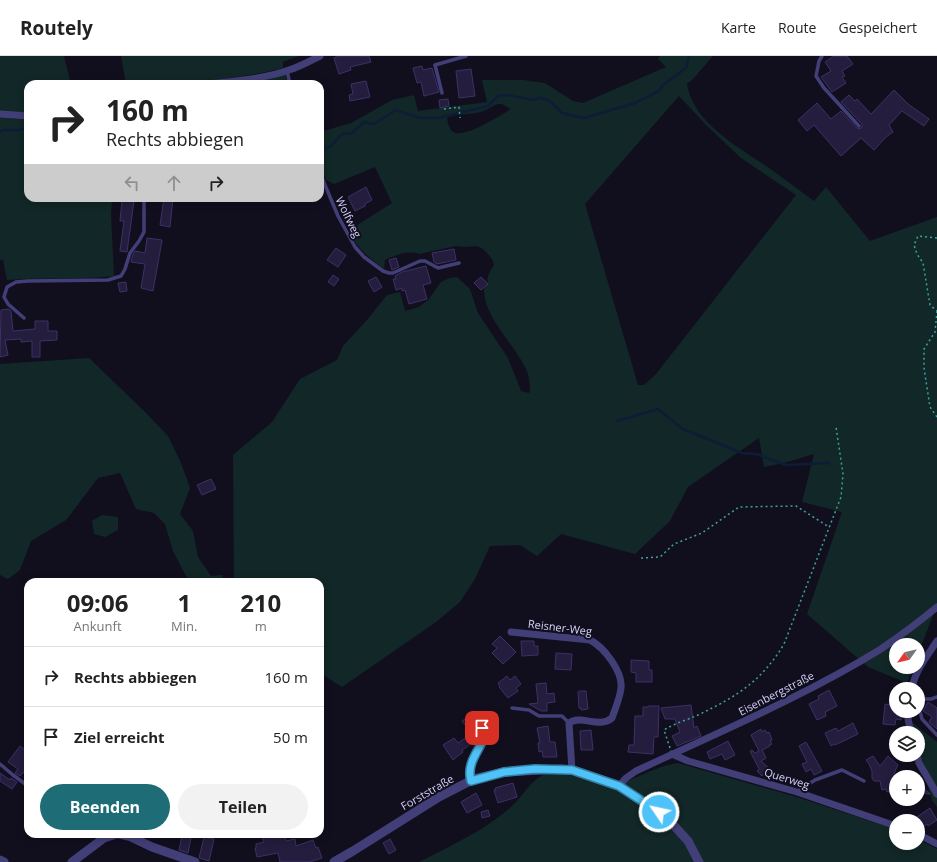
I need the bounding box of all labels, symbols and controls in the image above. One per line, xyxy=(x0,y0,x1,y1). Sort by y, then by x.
text: Routely xyxy=(20,15,93,41)
text: Karte xyxy=(721,18,756,37)
text: Route xyxy=(778,18,816,37)
text: Gespeichert xyxy=(838,18,917,37)
text: 160 m xyxy=(106,91,189,129)
icon: right xyxy=(40,96,92,148)
text: Rechts abbiegen xyxy=(106,127,244,151)
icon: left xyxy=(121,172,143,194)
icon: ahead xyxy=(163,172,185,194)
icon: right xyxy=(205,172,227,194)
street label: Wolfweg xyxy=(333,194,365,240)
text: 09:06 xyxy=(67,586,128,619)
text: 1 xyxy=(177,586,191,619)
text: 210 xyxy=(240,586,281,619)
street label: Reisner-Weg xyxy=(527,616,593,638)
text: Ankunft xyxy=(74,617,122,635)
text: Min. xyxy=(171,617,197,635)
text: m xyxy=(255,617,267,635)
north arrow xyxy=(889,638,925,674)
map controls xyxy=(889,638,925,850)
icon: right xyxy=(40,666,62,688)
text: Rechts abbiegen xyxy=(74,667,197,687)
text: 160 m xyxy=(264,667,308,687)
street label: Eisenbergstraße xyxy=(736,667,816,719)
button: search xyxy=(889,682,925,718)
pin xyxy=(465,711,499,745)
icon: arrive xyxy=(471,717,493,739)
icon: arrive xyxy=(40,726,62,748)
button: layers xyxy=(889,726,925,762)
text: Ziel erreicht xyxy=(74,727,165,747)
text: 50 m xyxy=(273,727,308,747)
street label: Querweg xyxy=(762,764,812,792)
button: + xyxy=(889,770,925,806)
street label: Forststraße xyxy=(398,771,456,813)
button: Beenden xyxy=(40,784,170,830)
button: Teilen xyxy=(178,784,308,830)
position arrow xyxy=(638,791,680,833)
button: − xyxy=(889,814,925,850)

